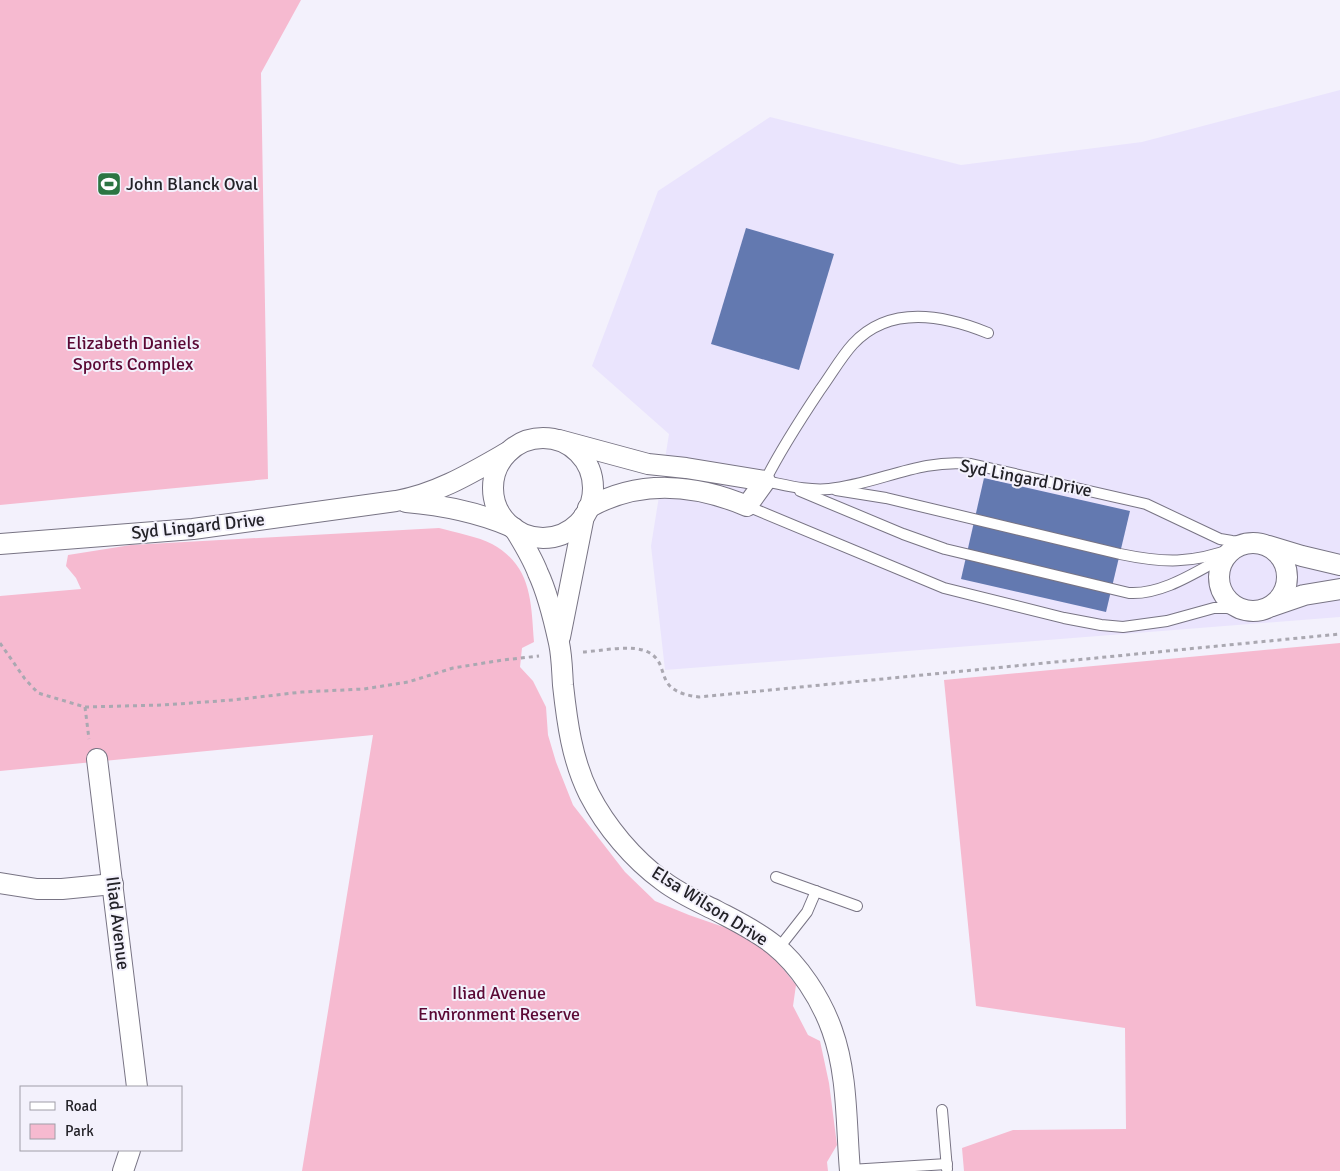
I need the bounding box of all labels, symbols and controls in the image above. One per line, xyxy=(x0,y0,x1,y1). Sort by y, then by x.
sports icon: John Blanck Oval xyxy=(96,171,122,197)
place label: John Blanck Oval xyxy=(126,173,258,195)
park label: Elizabeth Daniels Sports Complex xyxy=(66,332,200,375)
street label: Syd Lingard Drive xyxy=(958,454,1094,502)
street label: Syd Lingard Drive xyxy=(130,508,266,544)
street label: Elsa Wilson Drive xyxy=(648,861,772,951)
street label: Iliad Avenue xyxy=(101,875,135,971)
park label: Iliad Avenue Environment Reserve xyxy=(418,982,580,1025)
legend xyxy=(20,1086,182,1151)
text: Road xyxy=(65,1097,97,1115)
text: Park xyxy=(65,1122,94,1140)

